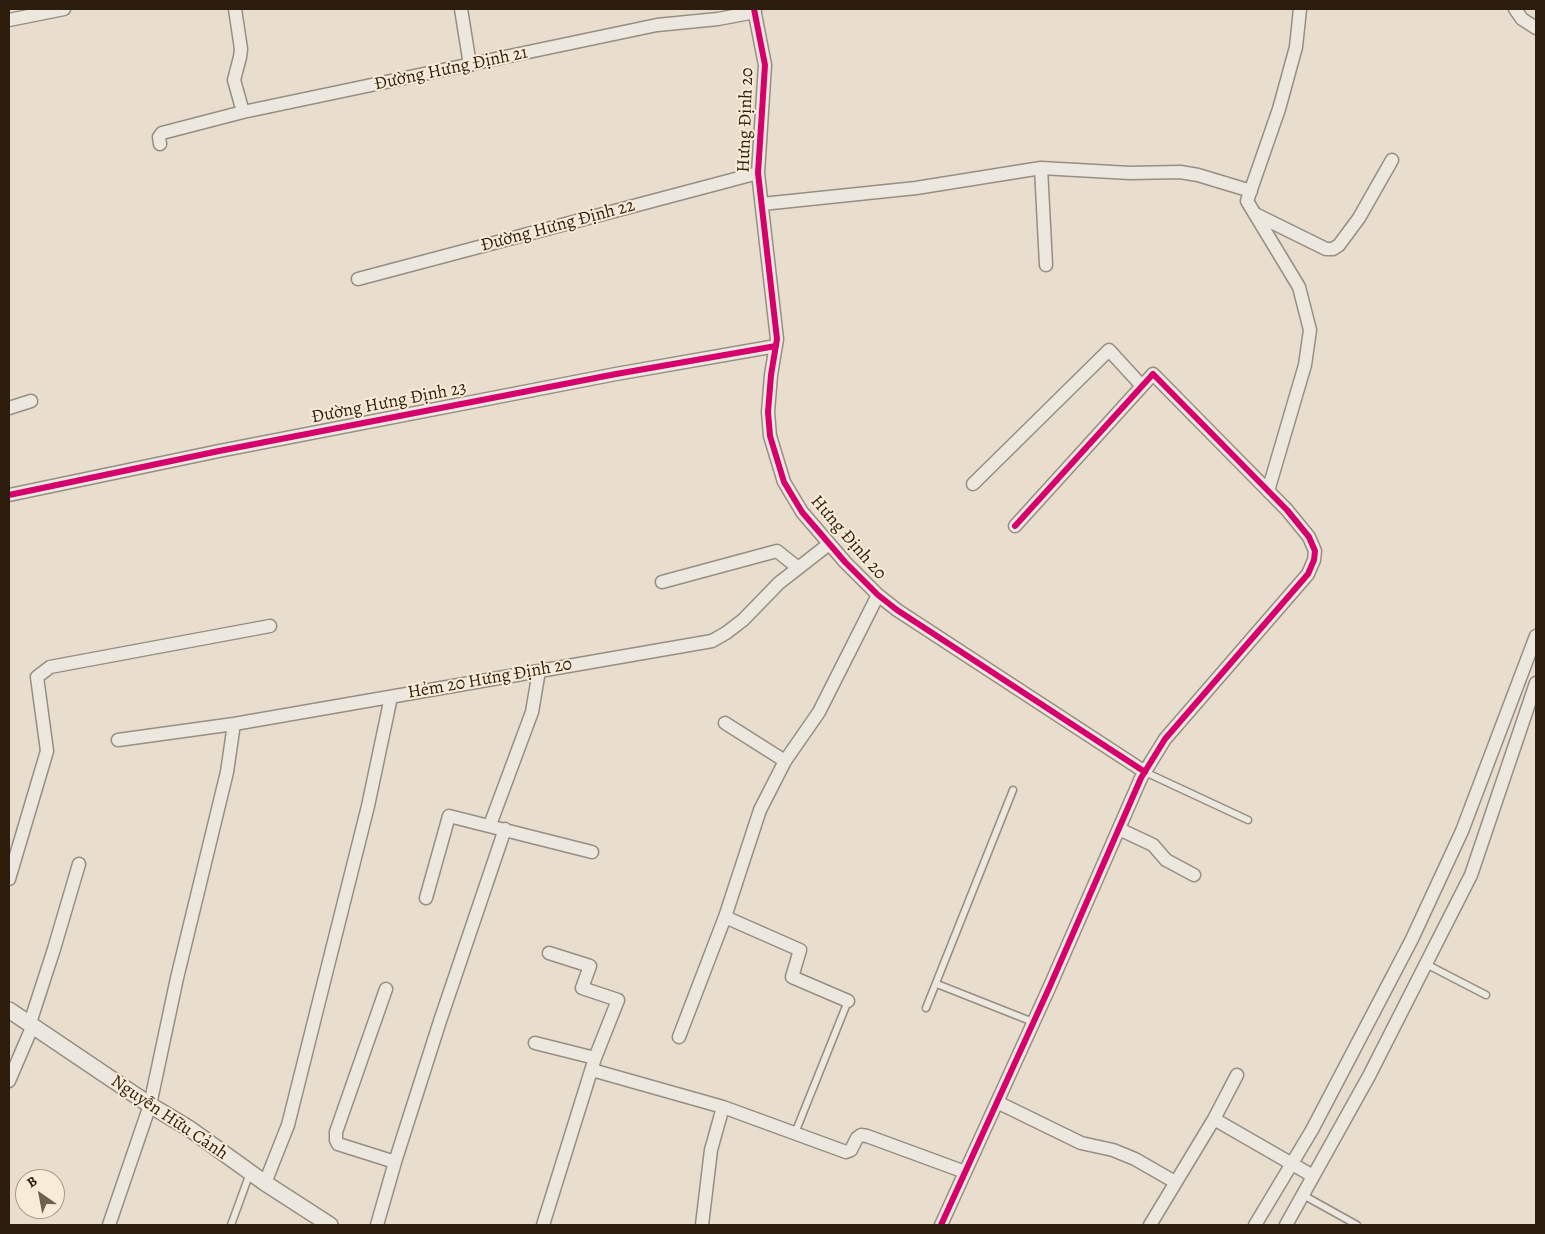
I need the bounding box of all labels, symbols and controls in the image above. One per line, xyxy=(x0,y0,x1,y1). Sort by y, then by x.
street label: Đường Hưng Định 21 xyxy=(372,42,530,96)
street label: Hưng Định 20 xyxy=(733,67,759,173)
street label: Đường Hưng Định 22 xyxy=(479,195,637,257)
street label: Đường Hưng Định 23 xyxy=(310,377,468,429)
street label: Hưng Định 20 xyxy=(805,491,891,585)
street label: Hẻm 20 Hưng Định 20 xyxy=(406,654,574,704)
street label: Nguyễn Hữu Cảnh xyxy=(106,1071,232,1165)
north arrow xyxy=(15,1169,65,1219)
text: B xyxy=(23,1171,41,1192)

